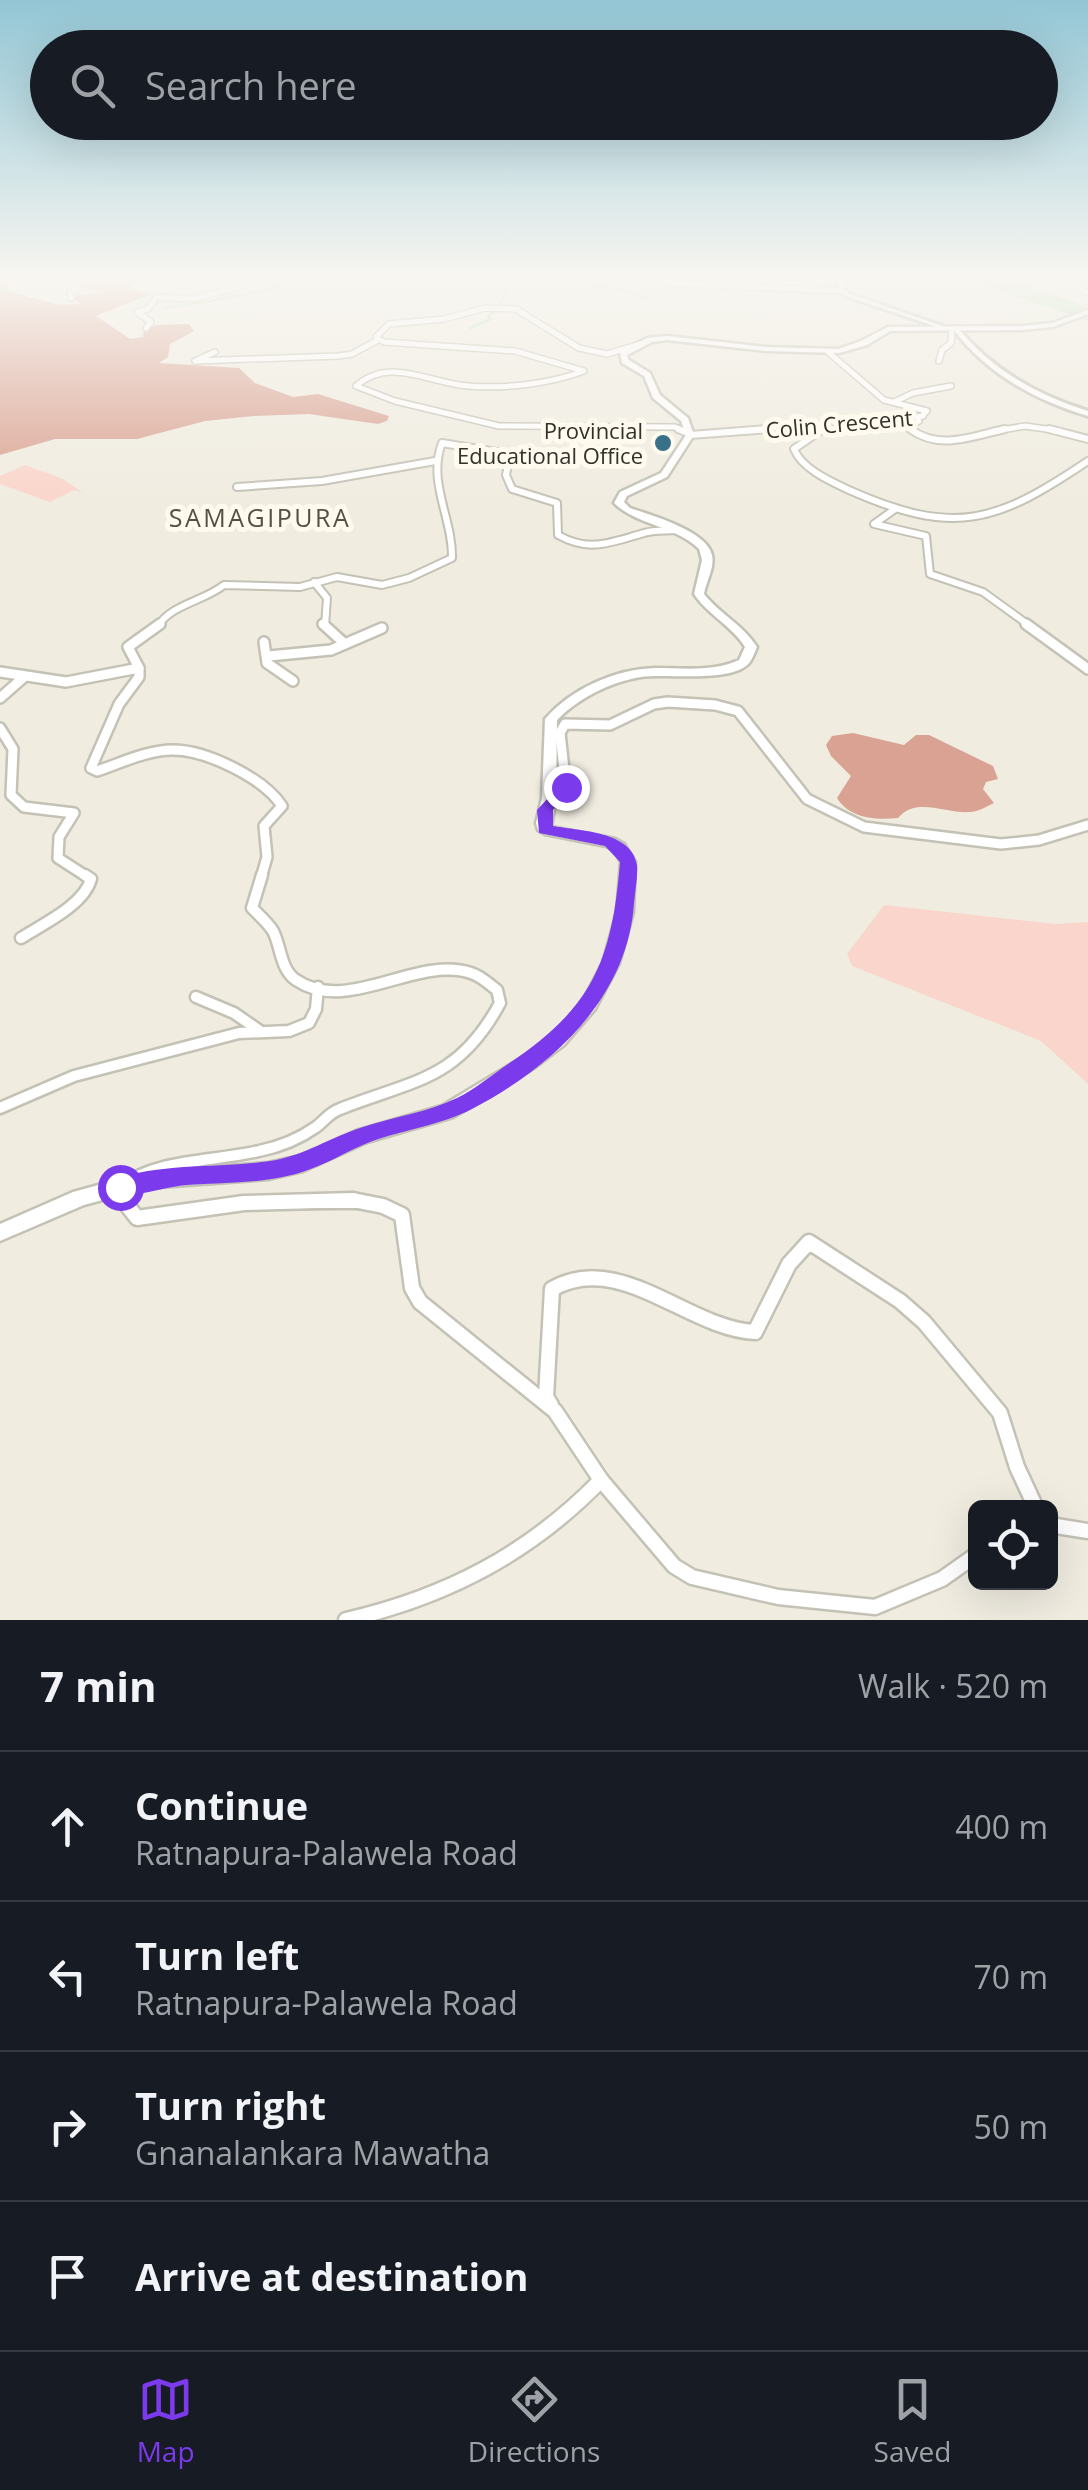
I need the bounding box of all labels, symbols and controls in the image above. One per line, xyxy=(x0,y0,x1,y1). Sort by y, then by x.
search box xyxy=(30,30,1058,140)
icon: search xyxy=(65,58,120,113)
text: Search here xyxy=(145,59,357,111)
street label: Colin Crescent xyxy=(764,402,914,444)
place label: Provincial Educational Office xyxy=(457,415,643,470)
marker: Provincial Educational Office xyxy=(652,432,674,454)
district label: SAMAGIPURA xyxy=(169,500,351,534)
route end xyxy=(544,765,590,811)
route start xyxy=(98,1165,144,1211)
map controls xyxy=(968,1500,1058,1590)
button: locate xyxy=(968,1500,1058,1590)
text: 7 min xyxy=(40,1657,157,1714)
text: Walk · 520 m xyxy=(858,1664,1048,1707)
text: Continue xyxy=(135,1779,308,1831)
icon: ahead xyxy=(40,1799,95,1854)
text: 400 m xyxy=(955,1805,1048,1848)
text: Ratnapura-Palawela Road xyxy=(135,1831,518,1874)
text: Turn left xyxy=(135,1929,299,1981)
icon: left xyxy=(40,1949,95,2004)
text: 70 m xyxy=(973,1955,1048,1998)
text: Ratnapura-Palawela Road xyxy=(135,1981,518,2024)
text: Turn right xyxy=(135,2079,326,2131)
icon: right xyxy=(40,2099,95,2154)
text: 50 m xyxy=(973,2105,1048,2148)
text: Gnanalankara Mawatha xyxy=(135,2131,490,2174)
icon: arrive xyxy=(40,2249,95,2304)
text: Arrive at destination xyxy=(135,2250,529,2302)
tab: Map xyxy=(137,2372,195,2470)
tab: Directions xyxy=(468,2372,600,2470)
tab: Saved xyxy=(874,2372,951,2470)

